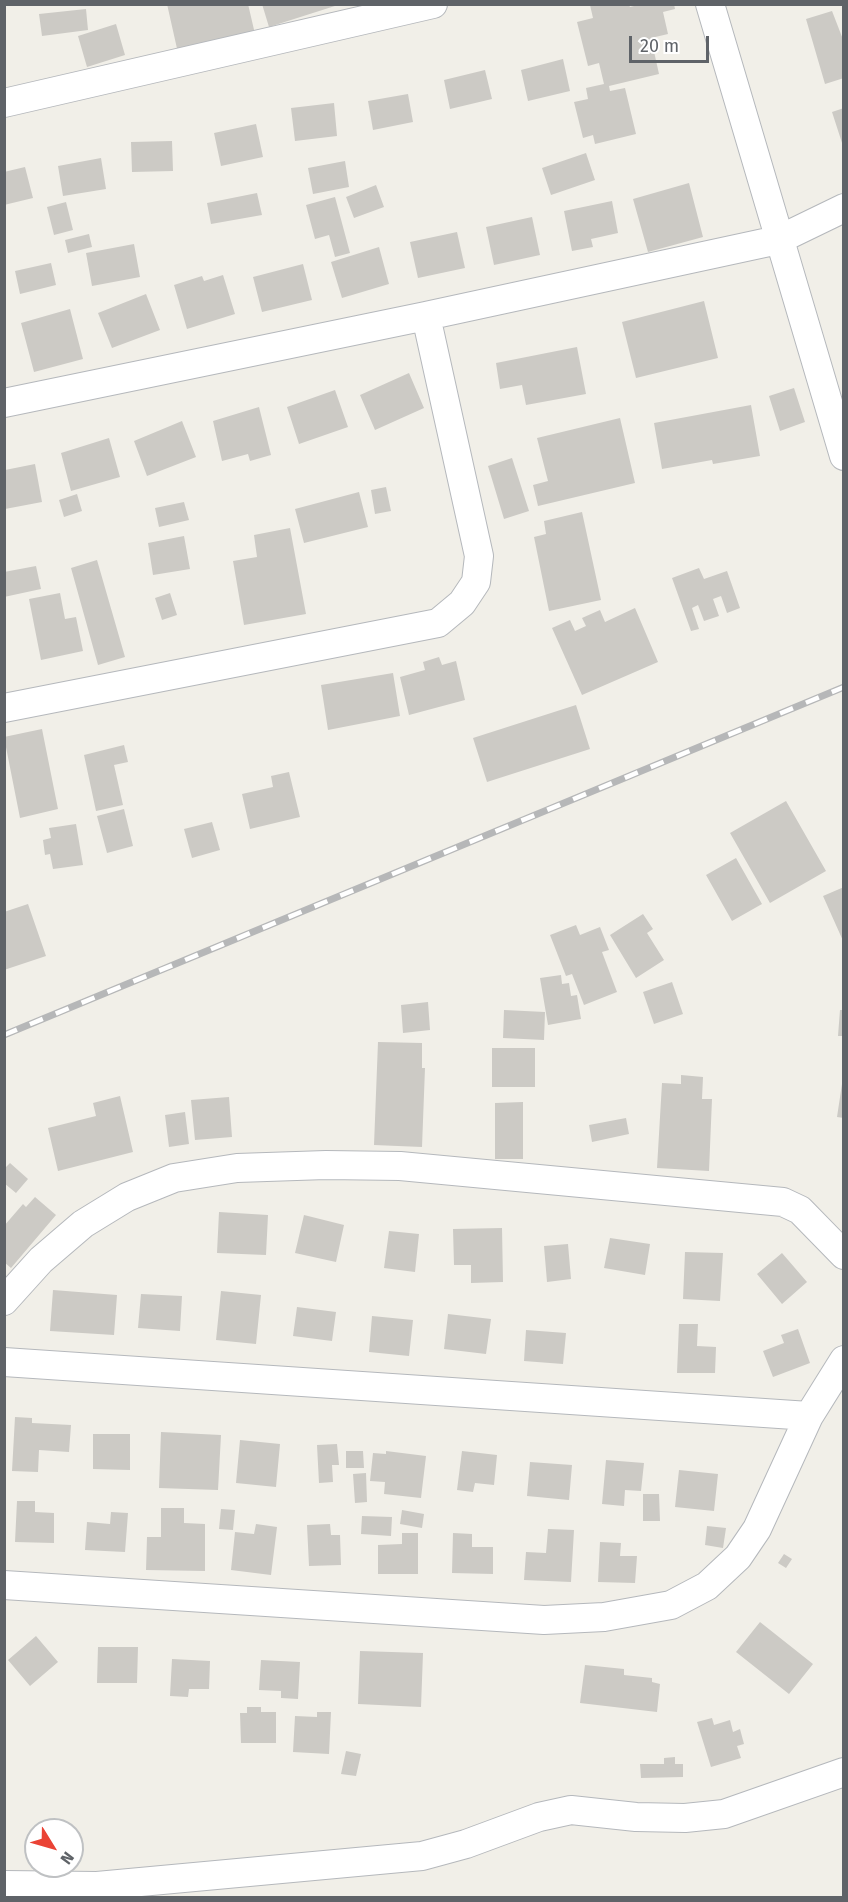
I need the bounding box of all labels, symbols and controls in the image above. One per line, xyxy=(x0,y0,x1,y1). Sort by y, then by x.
scale bar xyxy=(632,24,712,62)
text: 20 m xyxy=(640,35,679,57)
north arrow xyxy=(24,1818,84,1878)
text: N xyxy=(56,1848,78,1868)

